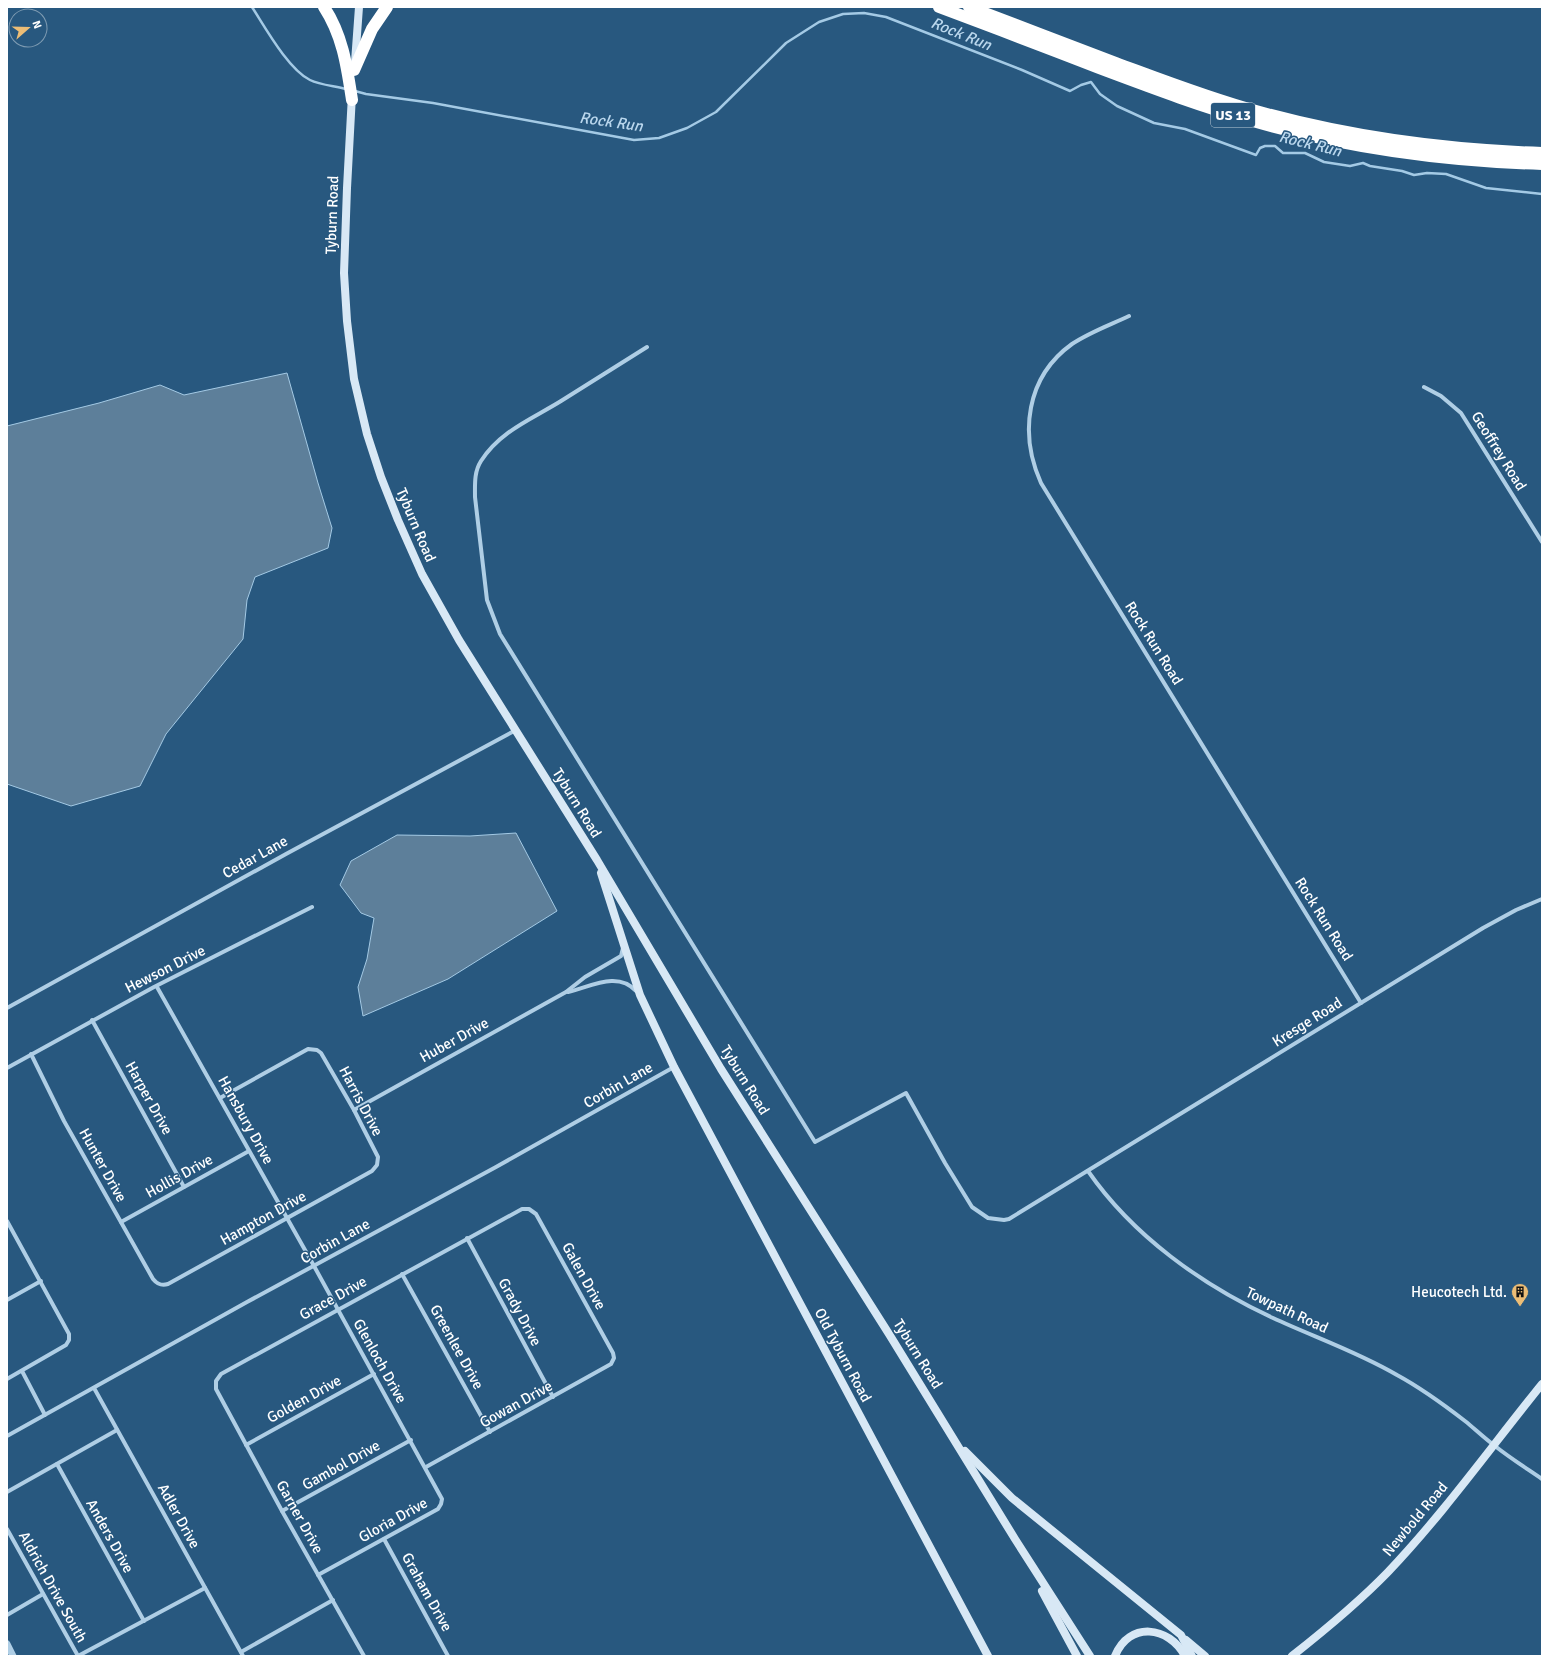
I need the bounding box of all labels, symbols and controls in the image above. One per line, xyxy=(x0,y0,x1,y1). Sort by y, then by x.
north arrow xyxy=(8,8,48,48)
water label: Rock Run xyxy=(928,13,995,56)
text: N xyxy=(30,19,44,31)
road number: US 13 xyxy=(1211,103,1255,127)
water label: Rock Run xyxy=(578,108,645,137)
water label: Rock Run xyxy=(1277,127,1344,162)
street label: Tyburn Road xyxy=(322,175,342,255)
street label: Geoffrey Road xyxy=(1468,408,1530,494)
street label: Tyburn Road xyxy=(392,485,440,565)
street label: Rock Run Road xyxy=(1121,598,1187,688)
street label: Tyburn Road xyxy=(549,765,605,841)
street label: Cedar Lane xyxy=(219,832,291,882)
street label: Rock Run Road xyxy=(1291,874,1357,964)
street label: Hewson Drive xyxy=(122,941,208,997)
street label: Kresge Road xyxy=(1269,993,1345,1051)
street label: Huber Drive xyxy=(416,1014,492,1066)
street label: Tyburn Road xyxy=(717,1042,773,1118)
street label: Harper Drive xyxy=(121,1058,177,1138)
street label: Corbin Lane xyxy=(580,1058,656,1112)
street label: Harris Drive xyxy=(335,1063,387,1139)
street label: Hansbury Drive xyxy=(214,1073,278,1167)
street label: Hunter Drive xyxy=(75,1125,131,1205)
street label: Hollis Drive xyxy=(142,1150,216,1202)
street label: Hampton Drive xyxy=(217,1187,309,1249)
street label: Corbin Lane xyxy=(297,1215,373,1267)
street label: Galen Drive xyxy=(558,1239,610,1313)
street label: Grace Drive xyxy=(296,1272,370,1324)
street label: Grady Drive xyxy=(495,1275,545,1349)
building icon: Heucotech Ltd. xyxy=(1510,1282,1530,1307)
street label: Towpath Road xyxy=(1243,1283,1331,1337)
place label: Heucotech Ltd. xyxy=(1411,1283,1507,1301)
street label: Greenlee Drive xyxy=(426,1301,488,1393)
street label: Old Tyburn Road xyxy=(811,1305,875,1405)
street label: Glenloch Drive xyxy=(349,1316,411,1406)
street label: Tyburn Road xyxy=(890,1316,946,1392)
street label: Golden Drive xyxy=(264,1371,344,1427)
street label: Gowan Drive xyxy=(476,1377,556,1431)
street label: Gambol Drive xyxy=(299,1436,383,1494)
street label: Garner Drive xyxy=(273,1477,327,1557)
street label: Newbold Road xyxy=(1379,1478,1451,1560)
street label: Adler Drive xyxy=(154,1481,204,1551)
street label: Gloria Drive xyxy=(355,1494,431,1546)
street label: Anders Drive xyxy=(82,1496,138,1576)
street label: Aldrich Drive South xyxy=(15,1528,91,1646)
street label: Graham Drive xyxy=(398,1549,456,1635)

